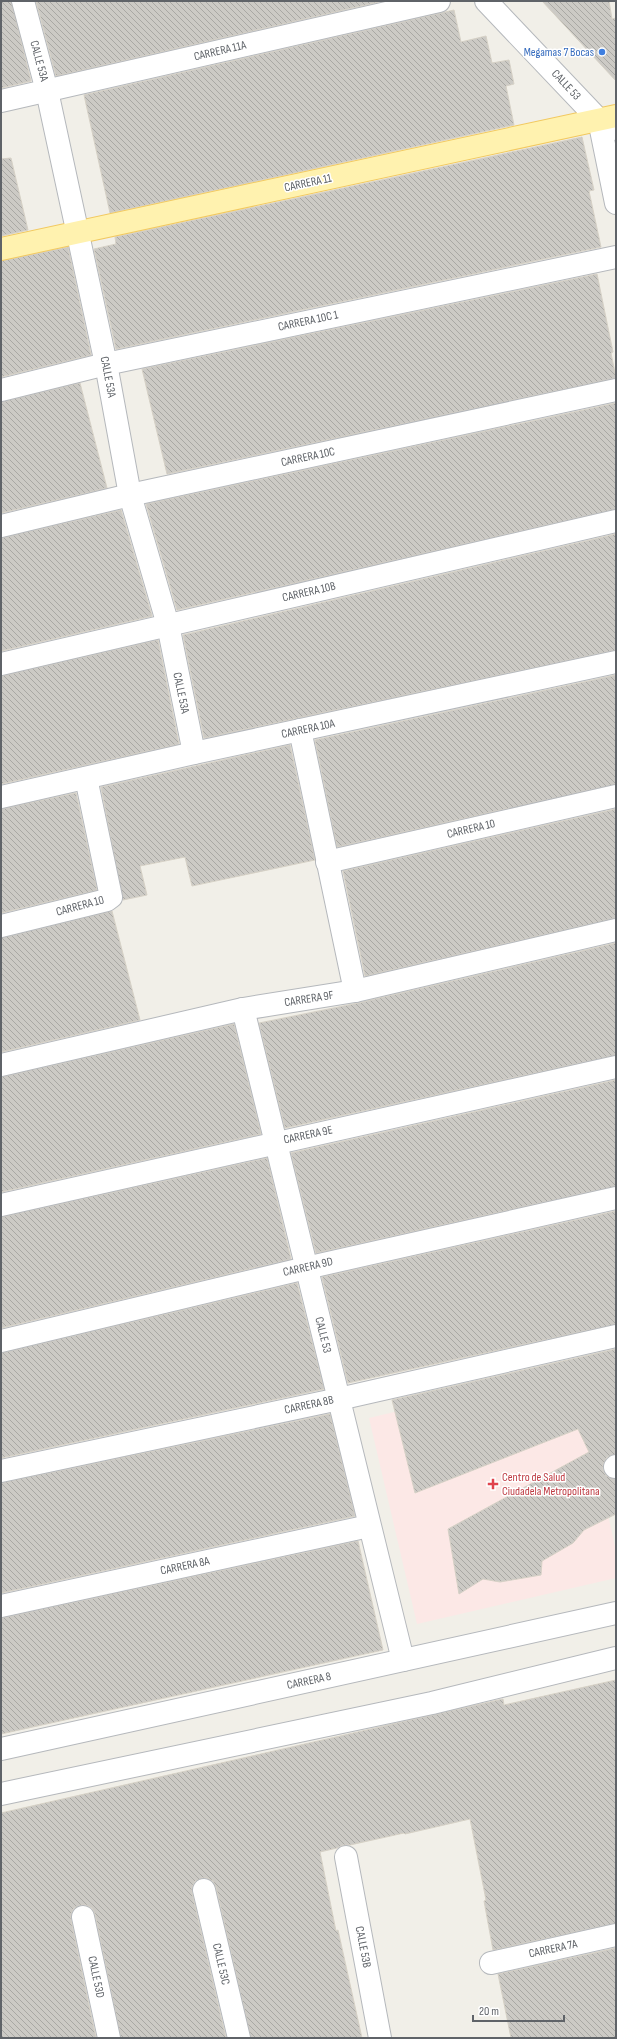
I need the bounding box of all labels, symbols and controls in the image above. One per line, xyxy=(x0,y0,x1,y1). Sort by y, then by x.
street label: CARRERA 11A xyxy=(192,38,248,64)
street label: CALLE 53A xyxy=(26,39,52,84)
place label: Megamas 7 Bocas xyxy=(524,45,594,60)
marker: Megamas 7 Bocas xyxy=(597,47,607,57)
street label: CALLE 53 xyxy=(548,67,584,103)
street label: CARRERA 11 xyxy=(283,171,334,195)
street label: CARRERA 10C 1 xyxy=(277,307,340,335)
street label: CALLE 53A xyxy=(97,355,120,400)
street label: CARRERA 10C xyxy=(280,444,337,470)
street label: CARRERA 10B xyxy=(281,579,337,605)
street label: CALLE 53A xyxy=(169,671,193,716)
street label: CARRERA 10A xyxy=(280,716,337,742)
street label: CARRERA 10 xyxy=(445,816,497,842)
street label: CARRERA 10 xyxy=(54,892,106,920)
street label: CARRERA 9F xyxy=(283,988,335,1010)
street label: CARRERA 9E xyxy=(282,1122,334,1148)
street label: CARRERA 9D xyxy=(282,1254,334,1280)
street label: CALLE 53 xyxy=(311,1315,335,1355)
street label: CARRERA 8B xyxy=(283,1392,335,1418)
place label: Centro de Salud Ciudadela Metropolitana xyxy=(502,1470,600,1499)
marker: Centro de Salud Ciudadela Metropolitana xyxy=(487,1478,499,1490)
street label: CARRERA 8A xyxy=(159,1553,212,1579)
street label: CARRERA 8 xyxy=(286,1669,332,1693)
street label: CALLE 53B xyxy=(352,1925,374,1969)
street label: CARRERA 7A xyxy=(527,1936,579,1961)
street label: CALLE 53C xyxy=(209,1942,233,1986)
street label: CALLE 53D xyxy=(84,1955,108,1999)
scale bar xyxy=(473,1997,564,2023)
text: 20 m xyxy=(479,2004,499,2019)

